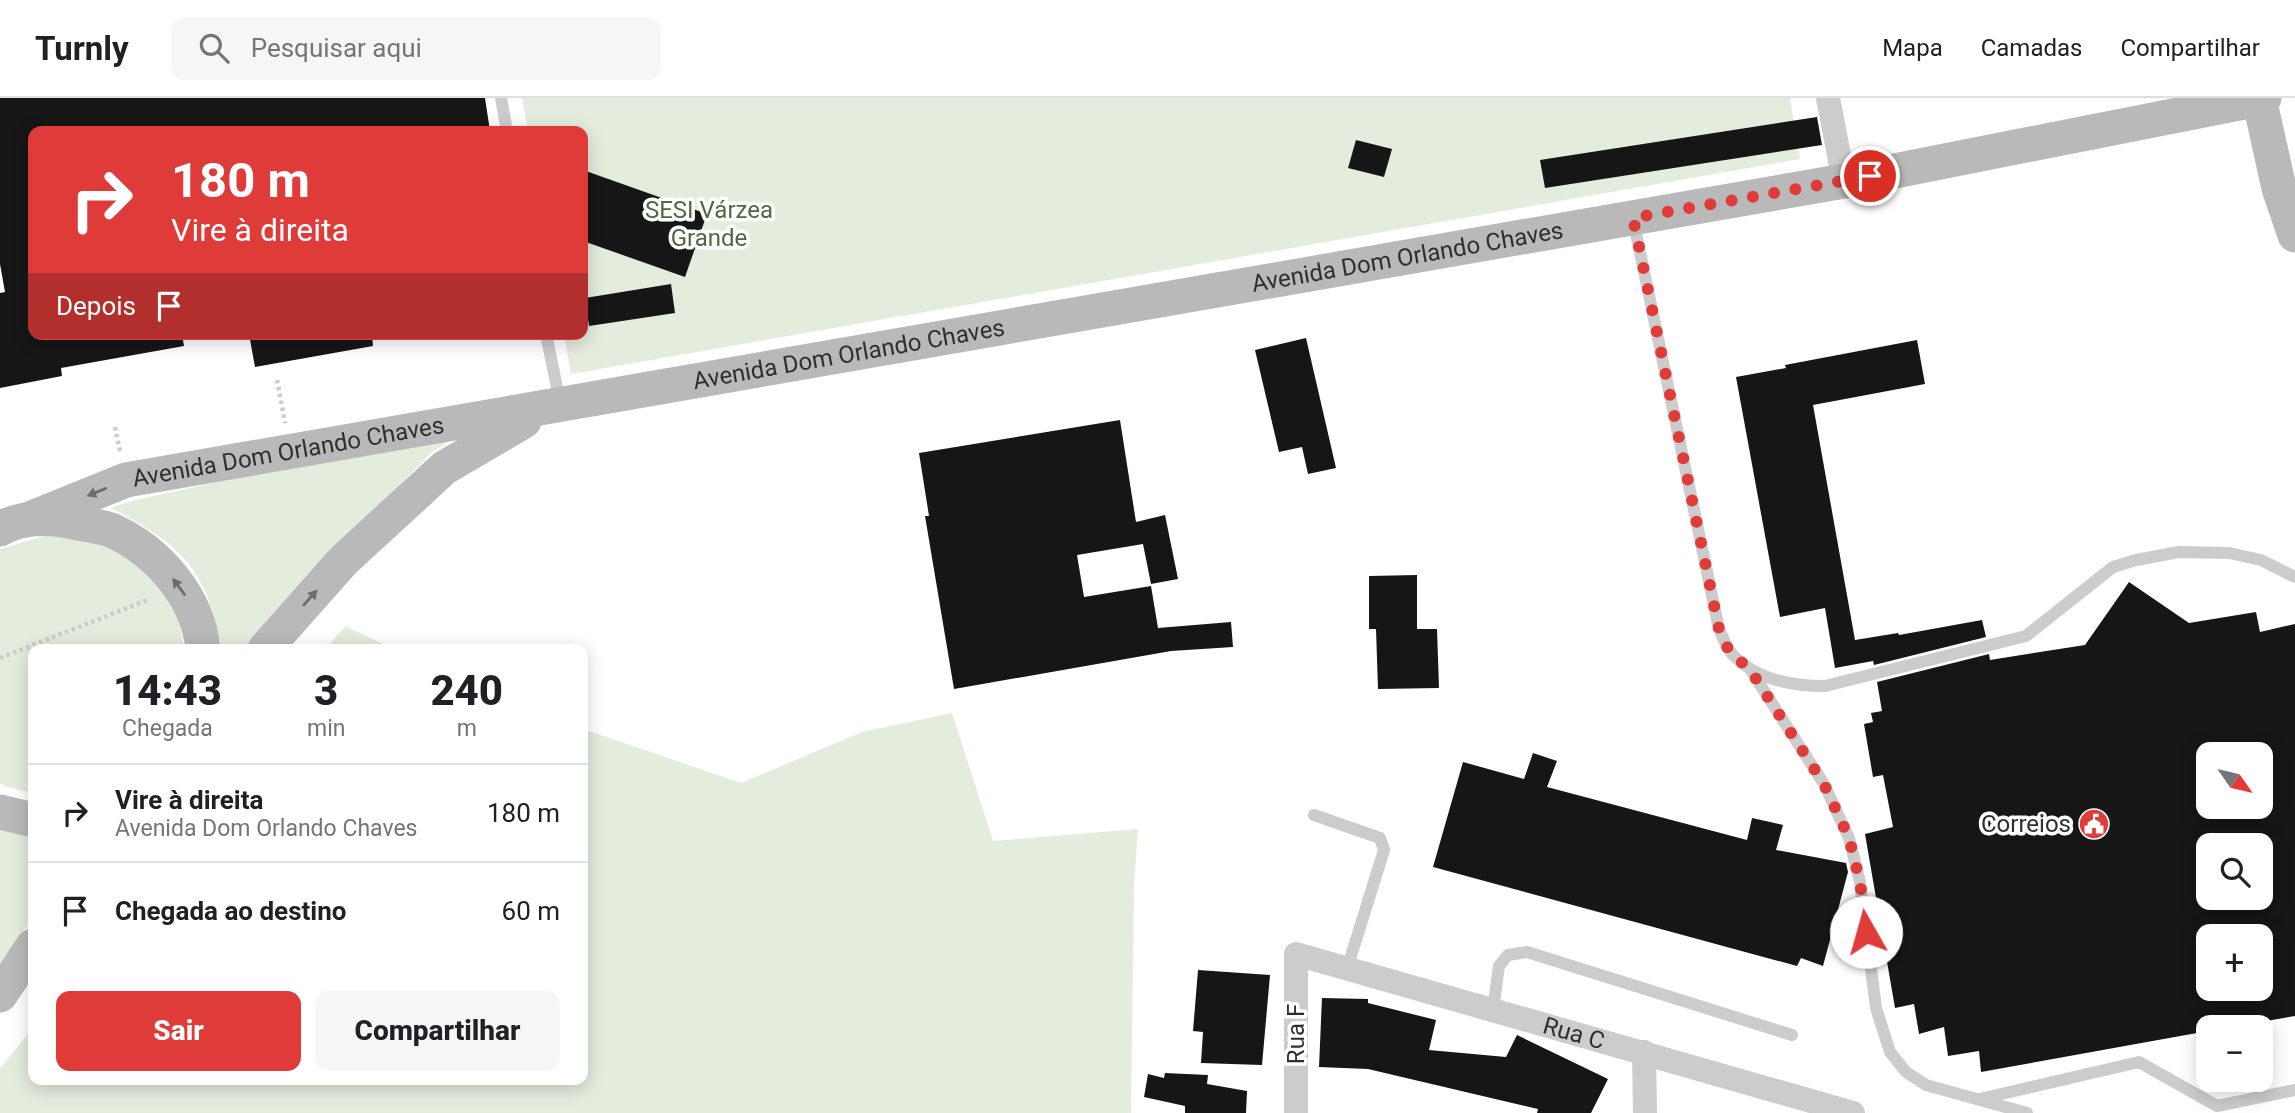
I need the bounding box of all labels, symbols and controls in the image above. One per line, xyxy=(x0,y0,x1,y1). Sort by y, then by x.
search box xyxy=(171,17,661,80)
text: Turnly xyxy=(35,29,129,68)
icon: search xyxy=(195,29,233,67)
text: Pesquisar aqui xyxy=(251,33,422,63)
text: Mapa xyxy=(1882,34,1943,62)
text: Camadas xyxy=(1981,34,2082,62)
text: Compartilhar xyxy=(2120,34,2260,62)
pin xyxy=(1840,146,1900,206)
text: 180 m xyxy=(171,152,310,209)
icon: right xyxy=(56,154,147,245)
icon: arrive xyxy=(1851,157,1889,195)
park label: SESI Várzea Grande xyxy=(645,196,773,252)
text: Vire à direita xyxy=(171,211,349,249)
street label: Avenida Dom Orlando Chaves xyxy=(1249,216,1565,298)
icon: arrive xyxy=(150,287,188,325)
text: Depois xyxy=(56,291,136,321)
street label: Avenida Dom Orlando Chaves xyxy=(691,313,1007,395)
street label: Avenida Dom Orlando Chaves xyxy=(130,411,446,493)
one-way arrow xyxy=(86,486,107,497)
one-way arrow xyxy=(171,578,186,596)
one-way arrow xyxy=(302,589,318,607)
text: 14:43 xyxy=(113,666,222,715)
text: 3 xyxy=(314,666,338,715)
text: 240 xyxy=(430,666,503,715)
text: Chegada xyxy=(122,715,213,742)
text: min xyxy=(307,715,345,742)
text: m xyxy=(457,715,477,742)
north arrow xyxy=(2196,742,2273,819)
map controls xyxy=(2196,742,2273,1092)
text: Vire à direita xyxy=(115,785,263,815)
icon: right xyxy=(56,794,94,832)
text: 180 m xyxy=(487,798,560,828)
public building icon: Correios xyxy=(2077,807,2111,841)
place label: Correios xyxy=(1981,810,2071,838)
text: Avenida Dom Orlando Chaves xyxy=(115,815,417,842)
button: search xyxy=(2196,833,2273,910)
icon: arrive xyxy=(56,892,94,930)
position arrow xyxy=(1829,895,1903,969)
text: Chegada ao destino xyxy=(115,896,346,926)
text: 60 m xyxy=(502,896,560,926)
button: + xyxy=(2196,924,2273,1001)
button: Sair xyxy=(56,991,301,1071)
button: Compartilhar xyxy=(315,991,560,1071)
street label: Rua F xyxy=(1282,1004,1310,1064)
street label: Rua C xyxy=(1540,1011,1608,1055)
button: − xyxy=(2196,1015,2273,1092)

